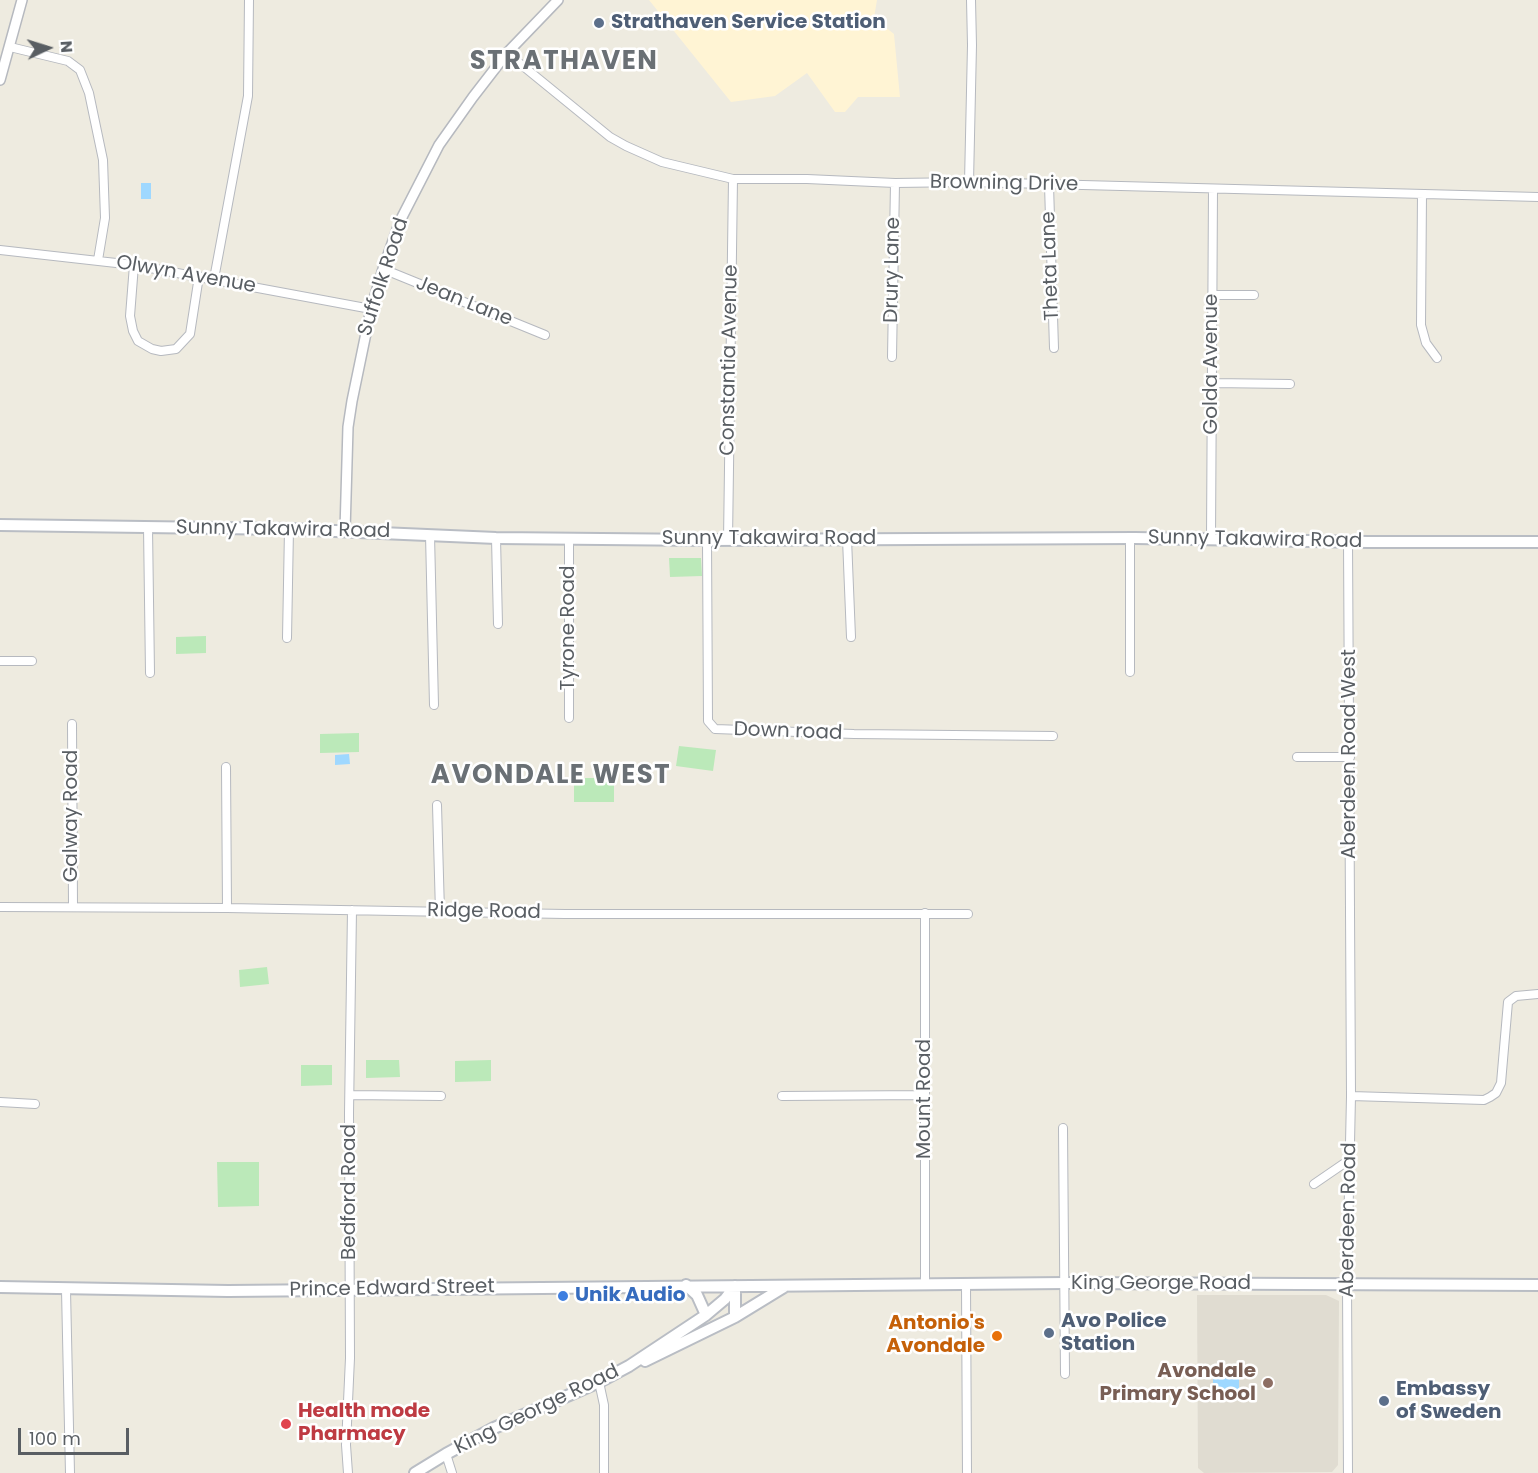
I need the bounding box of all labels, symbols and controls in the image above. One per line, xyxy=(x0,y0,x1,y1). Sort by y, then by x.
place label: Strathaven Service Station xyxy=(611,11,886,35)
marker: Strathaven Service Station xyxy=(592,16,606,30)
north arrow xyxy=(18,18,78,78)
text: N xyxy=(55,40,78,54)
district label: STRATHAVEN xyxy=(470,46,658,78)
street label: Browning Drive xyxy=(930,171,1078,197)
street label: Theta Lane xyxy=(1037,211,1065,321)
street label: Suffolk Road xyxy=(354,215,414,339)
street label: Drury Lane xyxy=(880,217,906,323)
street label: Olwyn Avenue xyxy=(114,251,258,299)
street label: Constantia Avenue xyxy=(716,264,744,456)
street label: Jean Lane xyxy=(412,272,516,332)
street label: Golda Avenue xyxy=(1200,294,1224,434)
street label: Sunny Takawira Road xyxy=(176,516,390,544)
street label: Sunny Takawira Road xyxy=(1148,526,1362,554)
street label: Sunny Takawira Road xyxy=(662,527,876,551)
street label: Tyrone Road xyxy=(557,566,581,690)
street label: Aberdeen Road West xyxy=(1338,649,1362,859)
street label: Down road xyxy=(733,718,843,746)
street label: Galway Road xyxy=(60,750,84,882)
district label: AVONDALE WEST xyxy=(431,760,671,792)
street label: Ridge Road xyxy=(427,899,541,925)
street label: Mount Road xyxy=(913,1039,937,1159)
street label: Bedford Road xyxy=(338,1124,362,1260)
street label: Aberdeen Road xyxy=(1336,1142,1362,1298)
street label: King George Road xyxy=(1071,1272,1251,1296)
street label: Prince Edward Street xyxy=(289,1275,495,1303)
place label: Unik Audio xyxy=(575,1284,686,1308)
marker: Unik Audio xyxy=(556,1289,570,1303)
place label: Avo Police Station xyxy=(1061,1310,1167,1357)
place label: Antonio's Avondale xyxy=(886,1312,985,1359)
marker: Avo Police Station xyxy=(1042,1326,1056,1340)
marker: Antonio's Avondale xyxy=(990,1329,1004,1343)
street label: King George Road xyxy=(451,1360,623,1460)
place label: Avondale Primary School xyxy=(1100,1360,1256,1407)
marker: Avondale Primary School xyxy=(1261,1376,1275,1390)
place label: Embassy of Sweden xyxy=(1396,1378,1501,1425)
marker: Embassy of Sweden xyxy=(1377,1394,1391,1408)
place label: Health mode Pharmacy xyxy=(298,1400,430,1447)
scale bar xyxy=(21,1416,132,1454)
marker: Health mode Pharmacy xyxy=(279,1417,293,1431)
text: 100 m xyxy=(29,1426,81,1451)

